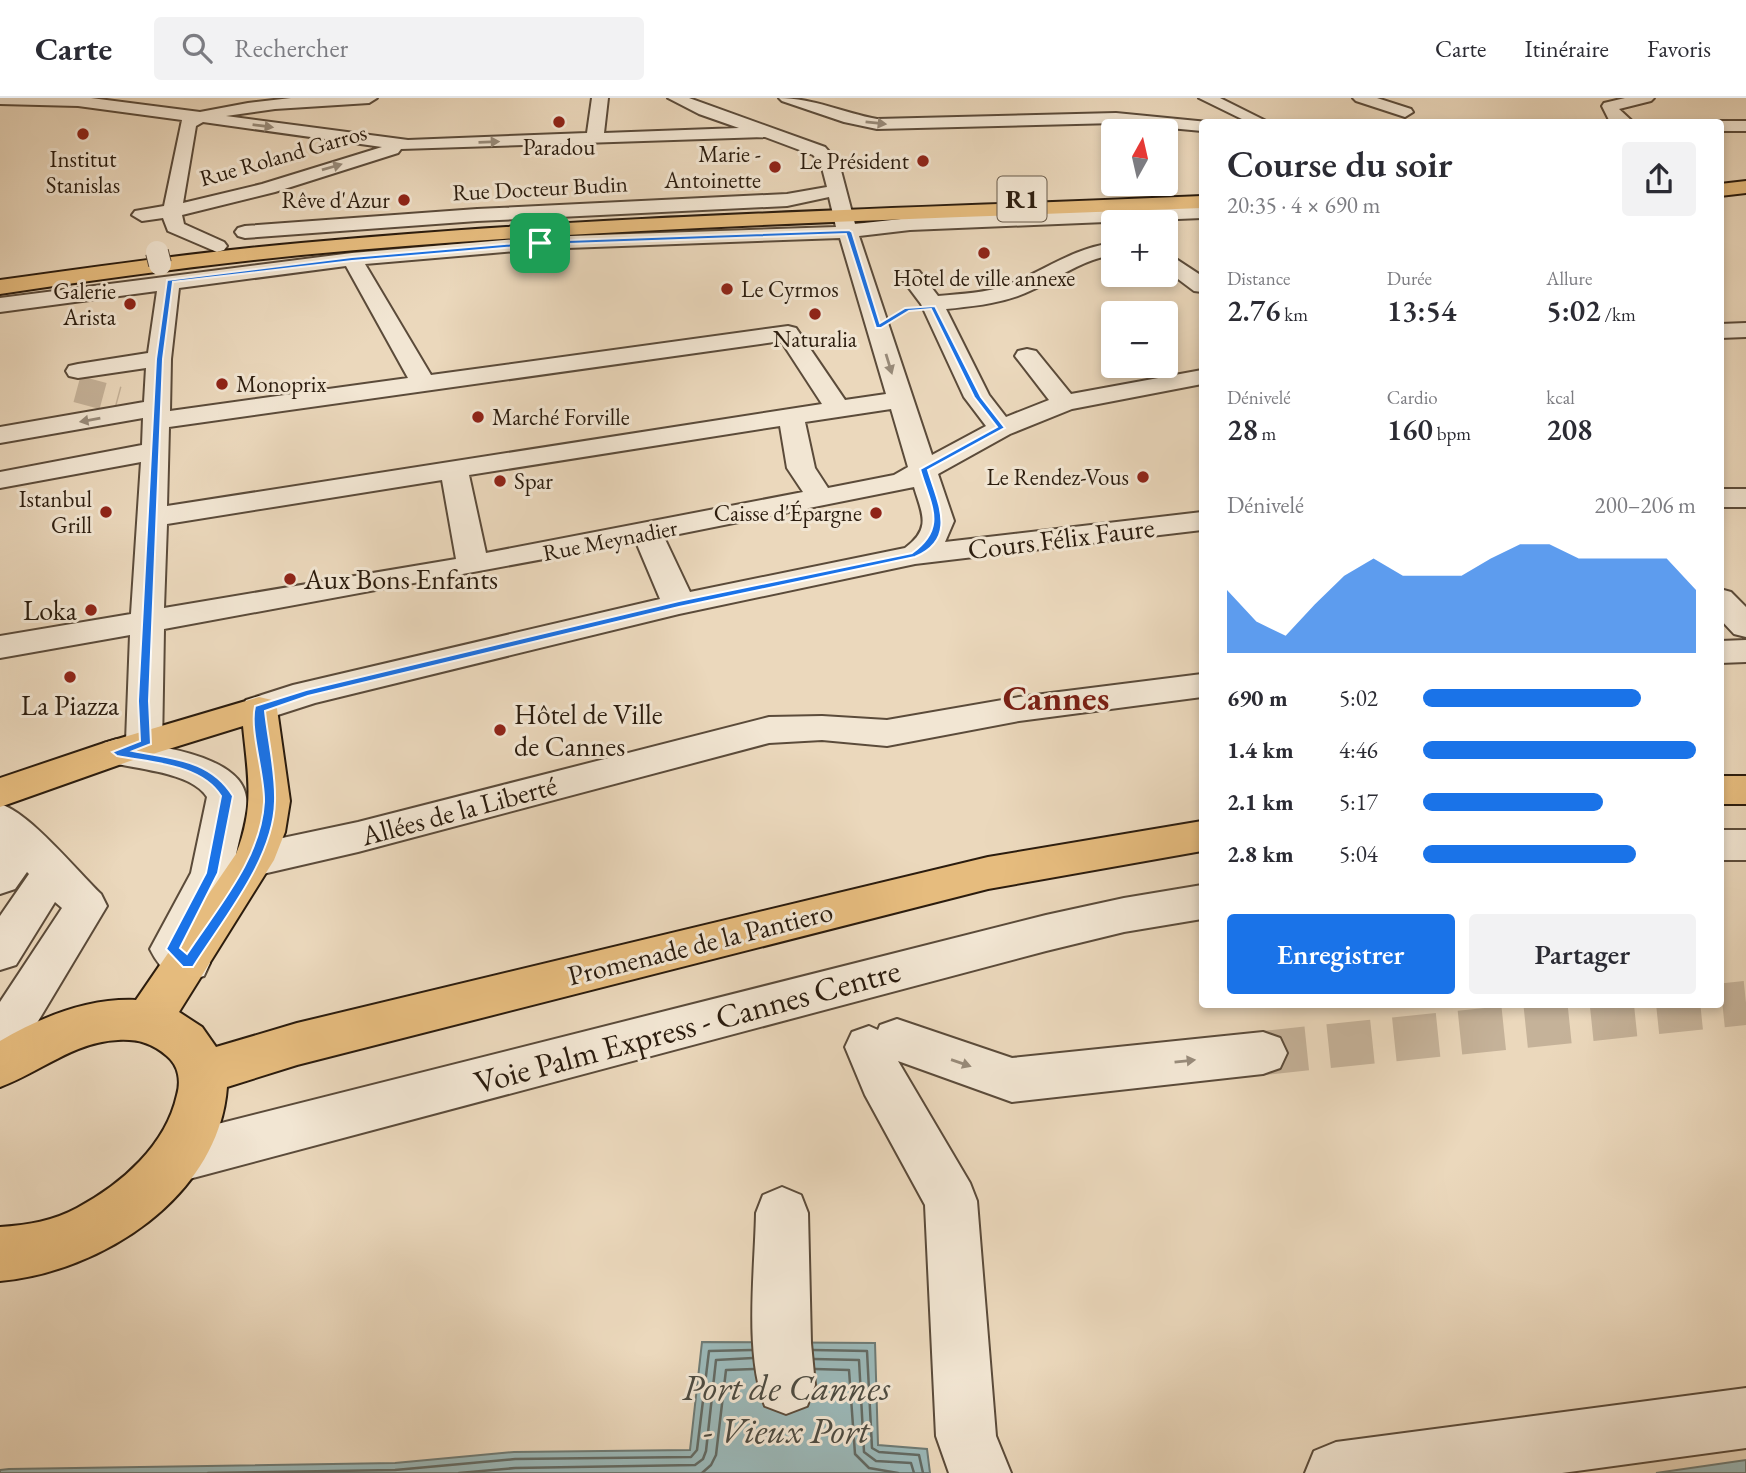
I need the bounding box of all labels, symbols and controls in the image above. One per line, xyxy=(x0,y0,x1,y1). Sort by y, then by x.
search box xyxy=(154,17,644,80)
text: Carte xyxy=(35,27,112,70)
icon: search xyxy=(178,29,216,67)
text: Rechercher xyxy=(234,31,348,65)
text: Carte xyxy=(1435,33,1486,64)
text: Itinéraire xyxy=(1524,33,1609,64)
text: Favoris xyxy=(1647,33,1711,64)
marker: Paradou xyxy=(551,114,567,130)
street label: Rue Roland Garros xyxy=(196,117,370,193)
one-way arrow xyxy=(865,117,887,128)
north arrow xyxy=(1101,119,1178,196)
map controls xyxy=(1101,119,1178,378)
one-way arrow xyxy=(252,120,274,131)
marker: Institut Stanislas xyxy=(75,126,91,142)
place label: Paradou xyxy=(523,132,595,162)
one-way arrow xyxy=(478,136,500,147)
place label: Marie - Antoinette xyxy=(663,139,761,195)
text: Course du soir xyxy=(1227,139,1453,188)
button: share xyxy=(1622,142,1696,216)
place label: Institut Stanislas xyxy=(46,144,120,200)
place label: Le Président xyxy=(800,146,910,176)
marker: Le Président xyxy=(915,153,931,169)
marker: Marie - Antoinette xyxy=(767,159,783,175)
one-way arrow xyxy=(321,161,343,172)
street label: Rue Docteur Budin xyxy=(451,168,629,208)
road number: R1 xyxy=(998,176,1046,222)
place label: Rêve d'Azur xyxy=(281,185,390,215)
text: 20:35 · 4 × 690 m xyxy=(1227,190,1380,220)
marker: Rêve d'Azur xyxy=(396,192,412,208)
button: + xyxy=(1101,210,1178,287)
pin xyxy=(510,213,570,273)
icon: arrive xyxy=(521,224,559,262)
marker: Hotel de ville annexe xyxy=(976,245,992,261)
place label: Hotel de ville annexe xyxy=(893,263,1075,293)
text: Distance xyxy=(1227,266,1290,291)
text: Durée xyxy=(1387,266,1432,291)
text: Allure xyxy=(1546,266,1592,291)
place label: Le Cyrmos xyxy=(741,274,839,304)
place label: Galerie Arista xyxy=(53,276,117,332)
marker: Le Cyrmos xyxy=(719,281,735,297)
text: 2.76 xyxy=(1227,291,1280,330)
text: 13:54 xyxy=(1387,291,1456,330)
text: 5:02 xyxy=(1546,291,1601,330)
marker: Galerie Arista xyxy=(122,296,138,312)
button: − xyxy=(1101,301,1178,378)
text: km xyxy=(1280,302,1308,327)
text: /km xyxy=(1601,302,1636,327)
marker: Naturalia xyxy=(807,306,823,322)
place label: Naturalia xyxy=(773,324,858,354)
one-way arrow xyxy=(885,353,895,374)
place label: Monoprix xyxy=(236,369,326,399)
marker: Monoprix xyxy=(214,376,230,392)
text: Dénivelé xyxy=(1227,385,1291,410)
text: Cardio xyxy=(1387,385,1438,410)
text: kcal xyxy=(1546,385,1575,410)
place label: Marché Forville xyxy=(492,402,630,432)
marker: Marché Forville xyxy=(470,409,486,425)
text: 28 xyxy=(1227,410,1258,449)
text: 160 xyxy=(1387,410,1433,449)
text: 208 xyxy=(1546,410,1593,449)
one-way arrow xyxy=(78,415,100,426)
text: m xyxy=(1258,421,1276,446)
text: bpm xyxy=(1433,421,1471,446)
place label: Le Rendez-Vous xyxy=(986,462,1129,492)
place label: Spar xyxy=(514,466,553,496)
marker: Le Rendez-Vous xyxy=(1135,469,1151,485)
marker: Spar xyxy=(492,473,508,489)
place label: Istanbul Grill xyxy=(19,484,92,540)
text: Dénivelé xyxy=(1227,490,1304,520)
text: 200–206 m xyxy=(1595,490,1696,520)
place label: Caisse d'Épargne xyxy=(714,498,862,528)
marker: Istanbul Grill xyxy=(98,504,114,520)
marker: Caisse d'Épargne xyxy=(868,505,884,521)
street label: Cours Félix Faure xyxy=(966,509,1156,567)
street label: Rue Meynadier xyxy=(540,512,680,568)
place label: Aux Bons Enfants xyxy=(303,561,498,597)
marker: Aux Bons Enfants xyxy=(282,571,298,587)
place label: Loka xyxy=(23,592,78,628)
marker: Loka xyxy=(83,602,99,618)
marker: La Piazza xyxy=(62,669,78,685)
district label: Cannes xyxy=(1003,675,1109,720)
text: 690 m xyxy=(1227,683,1288,713)
text: 5:02 xyxy=(1339,683,1378,713)
place label: La Piazza xyxy=(21,687,120,723)
place label: Hôtel de Ville de Cannes xyxy=(514,696,663,764)
marker: Hôtel de Ville de Cannes xyxy=(492,722,508,738)
text: 1.4 km xyxy=(1227,735,1294,765)
text: 4:46 xyxy=(1339,735,1378,765)
street label: Allées de la Liberté xyxy=(356,767,561,854)
text: 2.1 km xyxy=(1227,787,1294,817)
text: 5:17 xyxy=(1339,787,1378,817)
text: 2.8 km xyxy=(1227,839,1294,869)
text: 5:04 xyxy=(1339,839,1378,869)
street label: Promenade de la Pantiero xyxy=(564,893,836,993)
button: Enregistrer xyxy=(1227,914,1455,994)
button: Partager xyxy=(1469,914,1696,994)
street label: Voie Palm Express - Cannes Centre xyxy=(469,948,905,1104)
one-way arrow xyxy=(1174,1056,1196,1067)
one-way arrow xyxy=(951,1058,972,1068)
water label: Port de Cannes - Vieux Port xyxy=(682,1363,891,1454)

